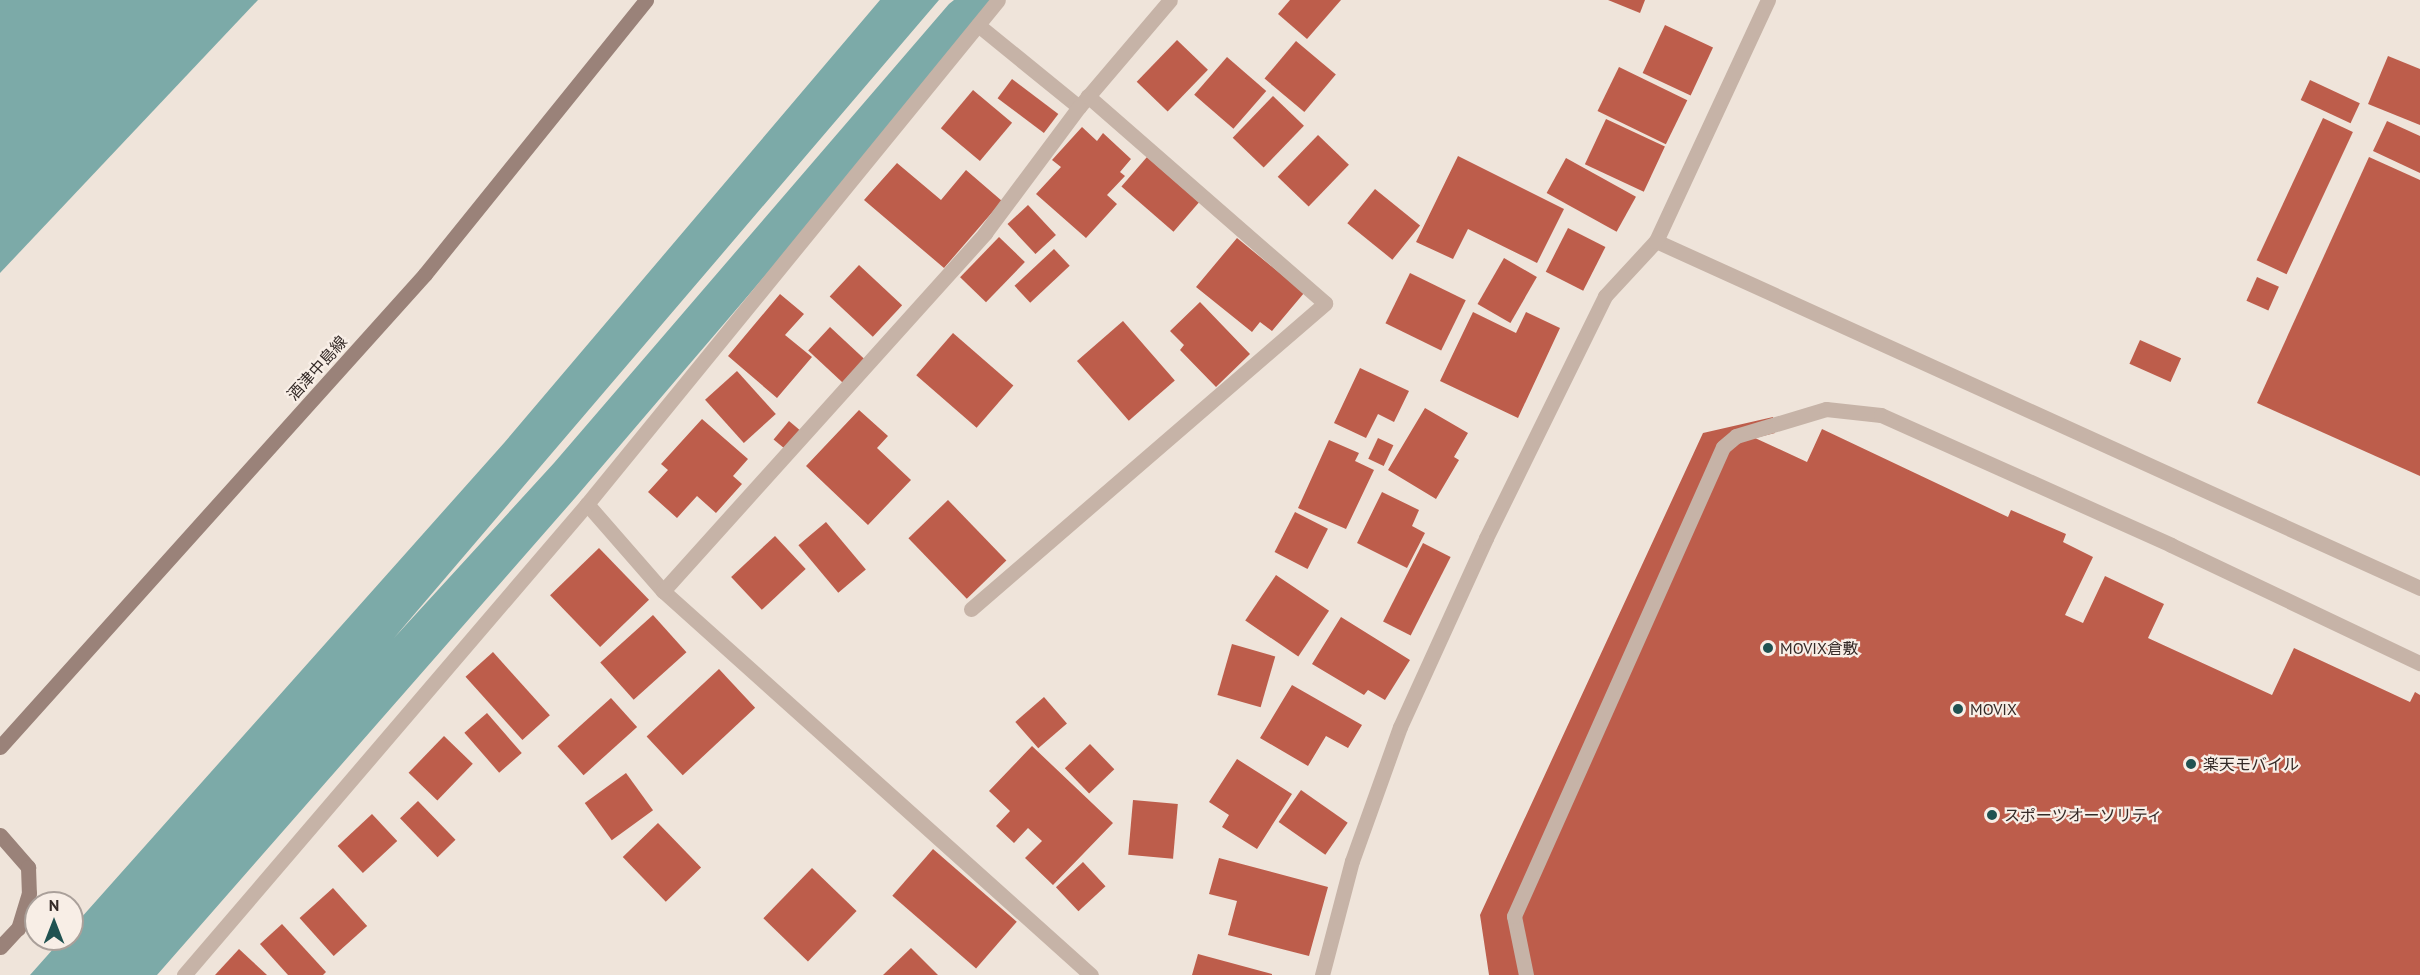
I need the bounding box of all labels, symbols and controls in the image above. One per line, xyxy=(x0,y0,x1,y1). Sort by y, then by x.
street label: 酒津中島線 xyxy=(283,332,351,404)
place label: MOVIX倉敷 xyxy=(1780,638,1859,658)
marker: MOVIX倉敷 xyxy=(1761,641,1775,655)
place label: MOVIX xyxy=(1970,699,2017,719)
marker: MOVIX xyxy=(1951,702,1965,716)
place label: 楽天モバイル xyxy=(2203,754,2299,774)
marker: 楽天モバイル xyxy=(2184,757,2198,771)
place label: スポーツオーソリティ xyxy=(2004,805,2164,825)
marker: スポーツオーソリティ xyxy=(1985,808,1999,822)
north arrow xyxy=(24,891,84,951)
text: N xyxy=(49,895,59,915)

